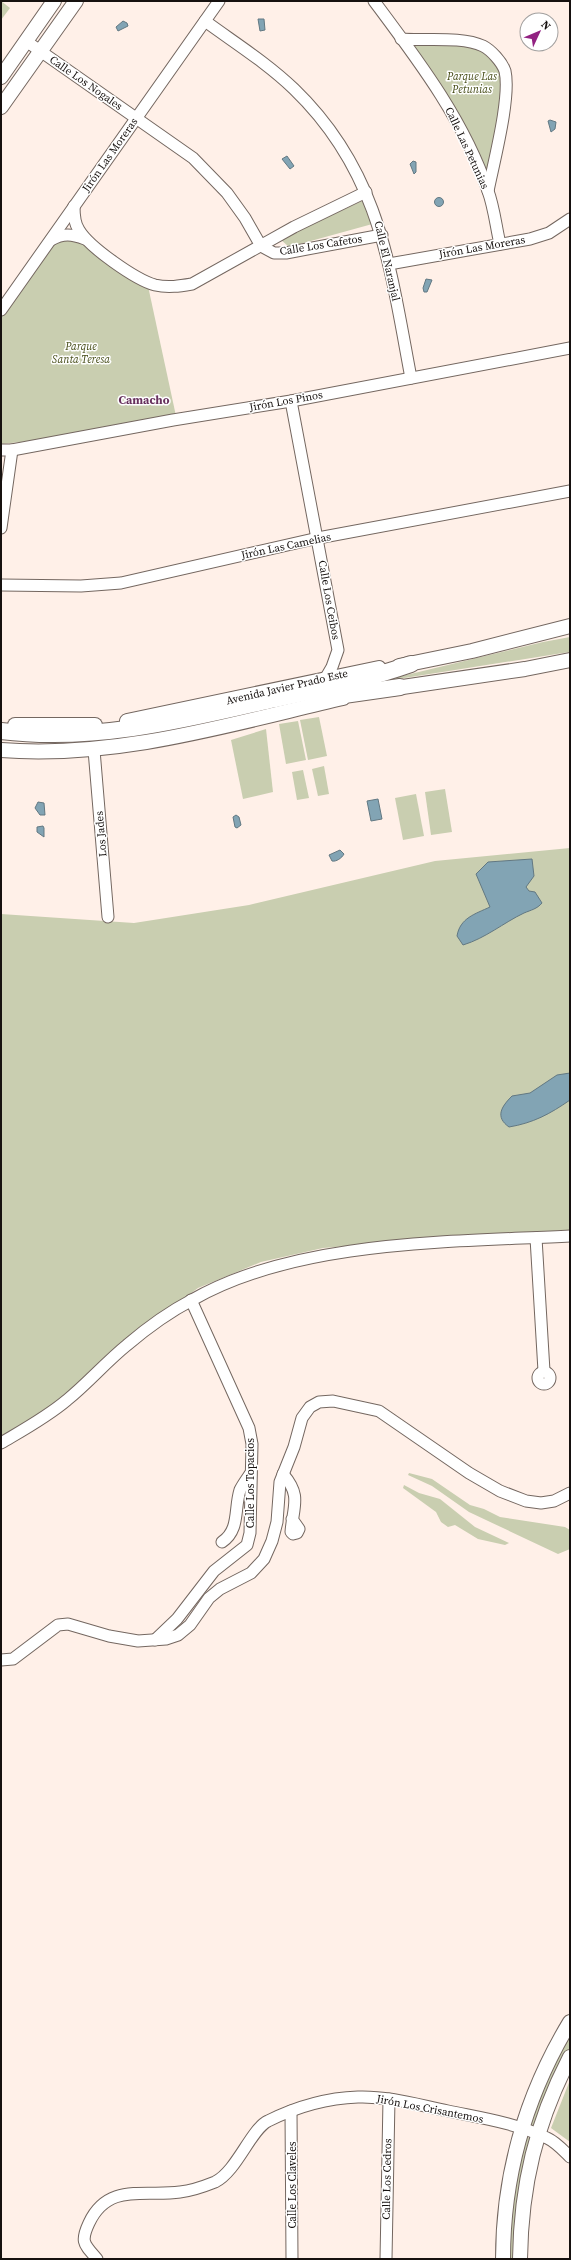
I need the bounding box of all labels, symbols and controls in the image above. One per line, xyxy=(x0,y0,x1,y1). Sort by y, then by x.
north arrow xyxy=(519,12,559,52)
text: N xyxy=(538,17,554,33)
street label: Calle Los Nogales xyxy=(47,52,126,114)
park label: Parque Las Petunias xyxy=(446,69,497,97)
street label: Calle Las Petunias xyxy=(441,105,493,192)
street label: Jirón Las Moreras xyxy=(78,115,141,196)
street label: Calle El Naranjal xyxy=(370,219,404,303)
street label: Calle Los Cafetos xyxy=(279,231,364,259)
street label: Jirón Las Moreras xyxy=(437,232,527,262)
park label: Parque Santa Teresa xyxy=(52,339,110,367)
street label: Jirón Los Pinos xyxy=(247,387,324,415)
district label: Camacho xyxy=(118,392,170,408)
street label: Jirón Las Camelias xyxy=(239,529,332,563)
street label: Calle Los Ceibos xyxy=(315,559,343,641)
street label: Avenida Javier Prado Este xyxy=(225,666,350,708)
street label: Los Jades xyxy=(92,810,110,858)
street label: Calle Los Topacios xyxy=(243,1438,258,1528)
street label: Jirón Los Crisantemos xyxy=(374,2091,485,2127)
street label: Calle Los Cedros xyxy=(379,2138,395,2220)
street label: Calle Los Claveles xyxy=(285,2141,300,2229)

